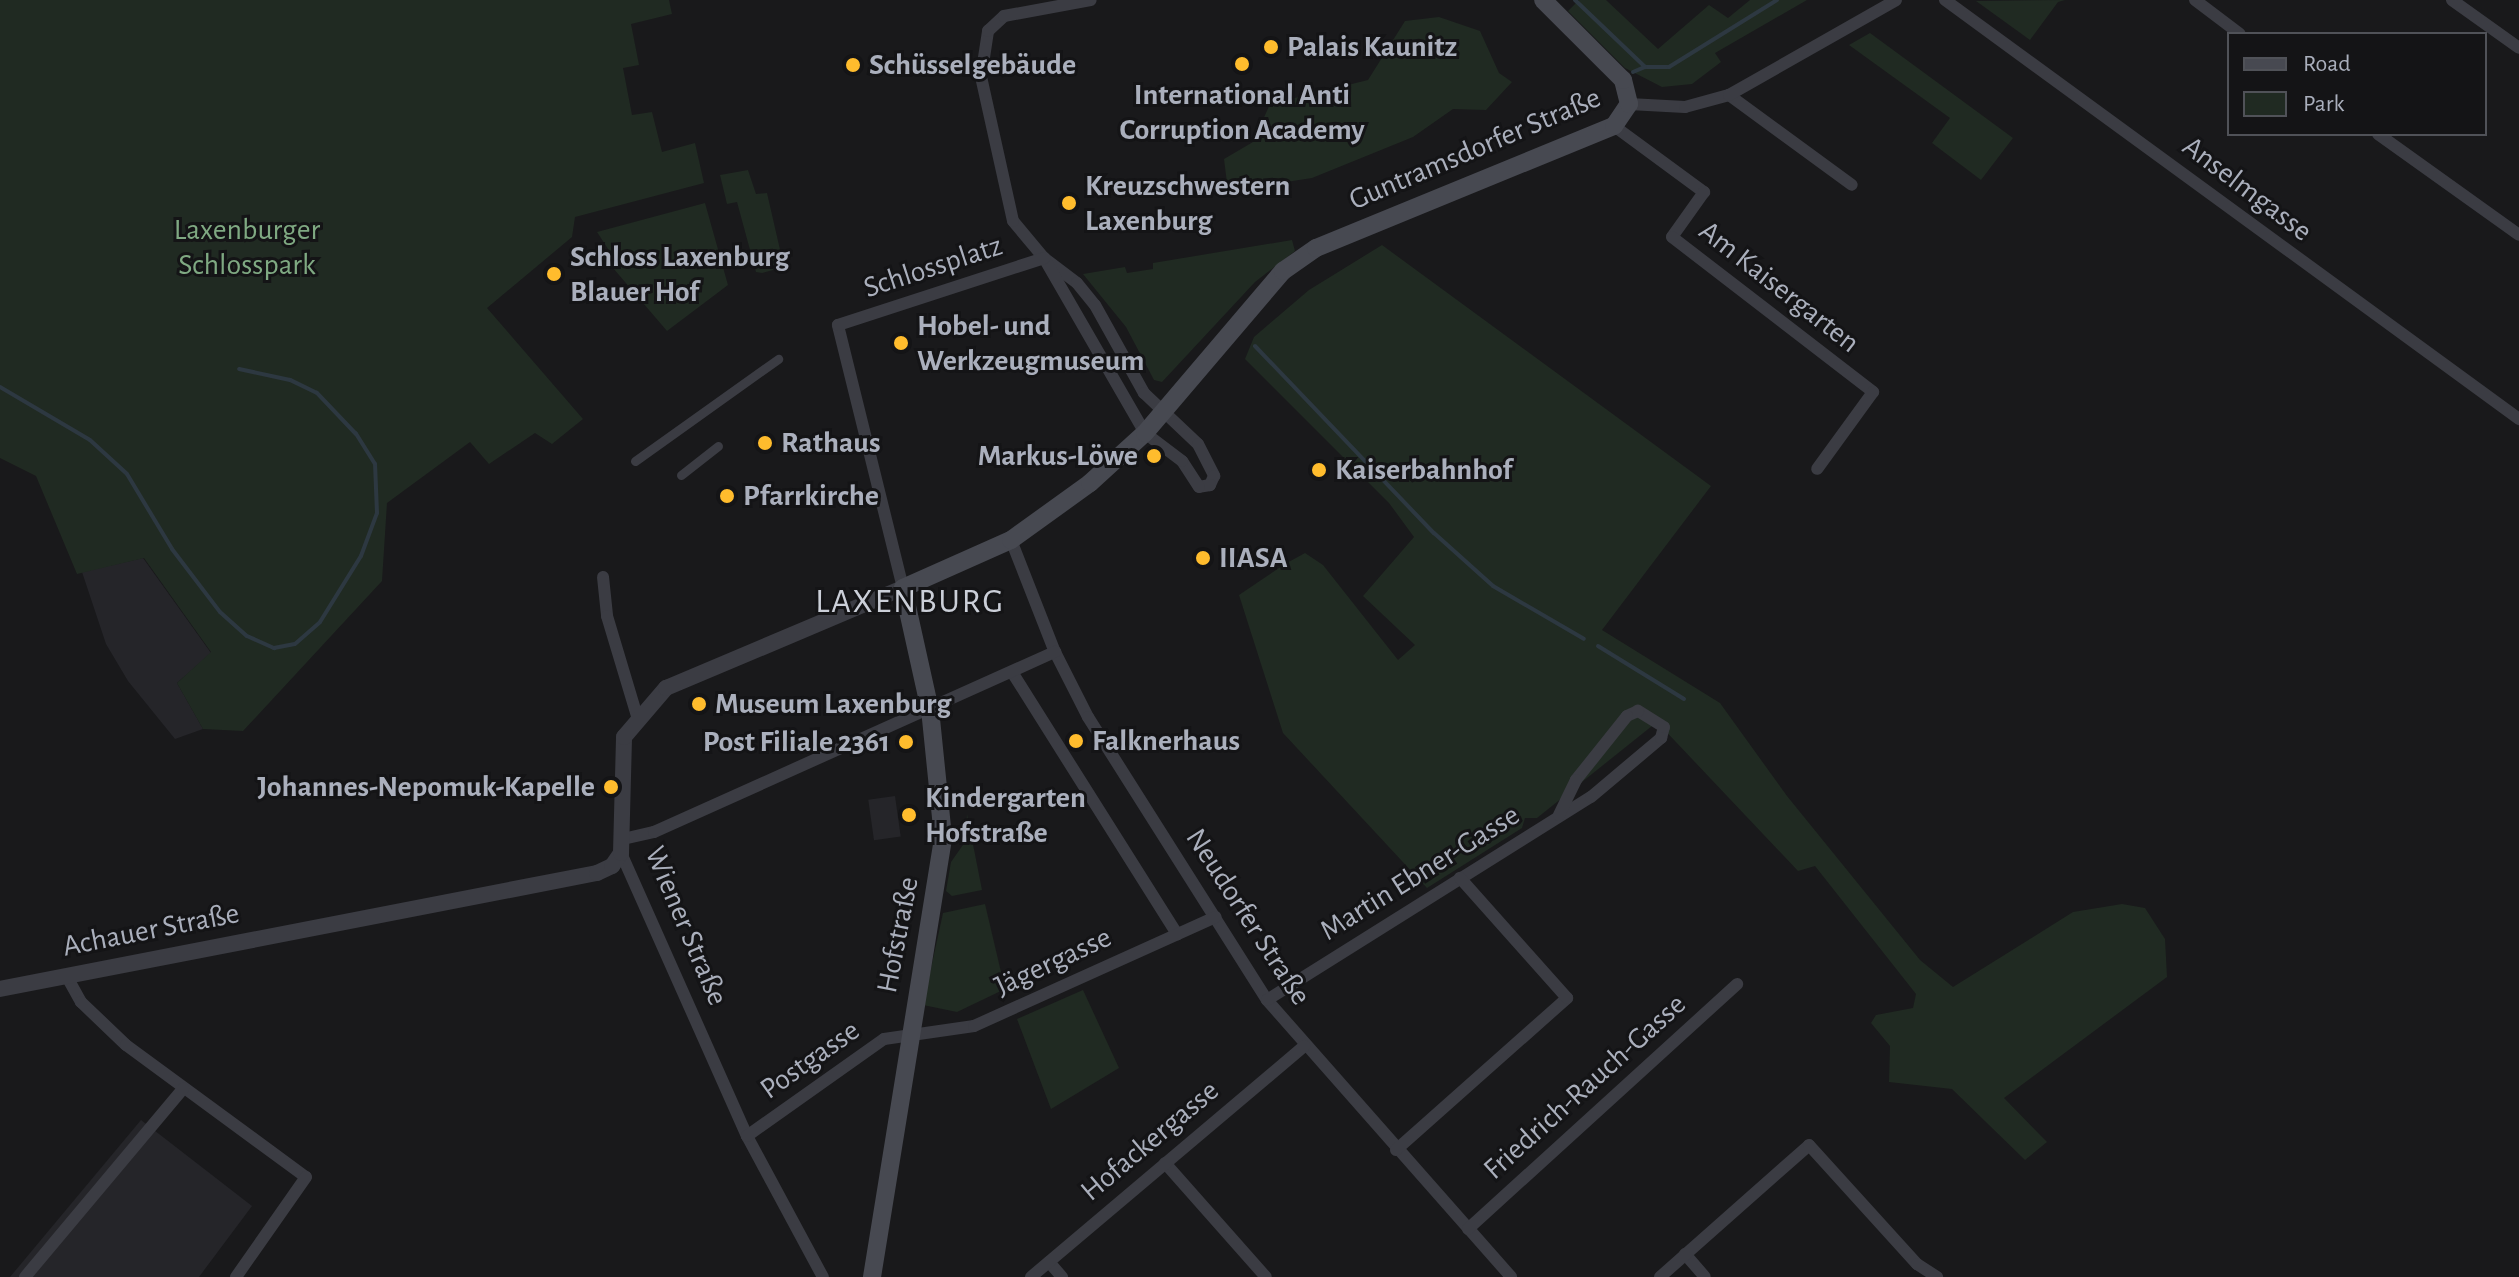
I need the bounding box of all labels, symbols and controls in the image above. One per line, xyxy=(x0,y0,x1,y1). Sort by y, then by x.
place label: Palais Kaunitz xyxy=(1287,29,1457,65)
legend xyxy=(2227,32,2487,136)
marker: Palais Kaunitz xyxy=(1262,38,1280,56)
place label: Schüsselgebäude xyxy=(869,47,1076,83)
text: Road xyxy=(2303,52,2351,76)
marker: International Anti Corruption Academy xyxy=(1233,55,1251,73)
marker: Schüsselgebäude xyxy=(844,56,862,74)
place label: International Anti Corruption Academy xyxy=(1119,77,1365,148)
street label: Guntramsdorfer Straße xyxy=(1344,80,1606,218)
text: Park xyxy=(2303,92,2344,116)
street label: Anselmgasse xyxy=(2175,129,2319,249)
place label: Kreuzschwestern Laxenburg xyxy=(1085,168,1290,238)
marker: Kreuzschwestern Laxenburg xyxy=(1060,194,1078,212)
park label: Laxenburger Schlosspark xyxy=(174,212,320,282)
street label: Am Kaisergarten xyxy=(1692,213,1866,361)
street label: Schlossplatz xyxy=(859,228,1007,306)
place label: Schloss Laxenburg Blauer Hof xyxy=(570,239,789,310)
marker: Schloss Laxenburg Blauer Hof xyxy=(545,265,563,283)
place label: Hobel- und Werkzeugmuseum xyxy=(917,308,1144,378)
marker: Hobel- und Werkzeugmuseum xyxy=(892,334,910,352)
place label: Rathaus xyxy=(781,425,881,461)
marker: Rathaus xyxy=(756,434,774,452)
place label: Markus-Löwe xyxy=(978,438,1138,474)
marker: Markus-Löwe xyxy=(1145,447,1163,465)
place label: Kaiserbahnhof xyxy=(1335,452,1512,488)
marker: Kaiserbahnhof xyxy=(1310,461,1328,479)
place label: Pfarrkirche xyxy=(743,478,879,514)
marker: Pfarrkirche xyxy=(718,487,736,505)
place label: IIASA xyxy=(1219,540,1288,576)
marker: IIASA xyxy=(1194,549,1212,567)
district label: LAXENBURG xyxy=(815,583,1005,623)
place label: Museum Laxenburg xyxy=(715,686,951,722)
marker: Museum Laxenburg xyxy=(690,695,708,713)
place label: Falknerhaus xyxy=(1092,723,1240,759)
place label: Post Filiale 2361 xyxy=(703,724,890,760)
marker: Falknerhaus xyxy=(1067,732,1085,750)
marker: Post Filiale 2361 xyxy=(897,733,915,751)
place label: Johannes-Nepomuk-Kapelle xyxy=(257,769,595,805)
marker: Johannes-Nepomuk-Kapelle xyxy=(602,778,620,796)
place label: Kindergarten Hofstraße xyxy=(925,780,1086,850)
street label: Martin Ebner-Gasse xyxy=(1314,797,1526,949)
marker: Kindergarten Hofstraße xyxy=(900,806,918,824)
street label: Neudorfer Straße xyxy=(1178,822,1318,1012)
street label: Wiener Straße xyxy=(636,841,736,1011)
street label: Hofstraße xyxy=(869,874,927,996)
street label: Achauer Straße xyxy=(60,895,242,965)
street label: Jägergasse xyxy=(989,919,1117,1005)
street label: Friedrich-Rauch-Gasse xyxy=(1476,987,1694,1187)
street label: Postgasse xyxy=(753,1013,867,1107)
street label: Hofackergasse xyxy=(1074,1073,1226,1209)

